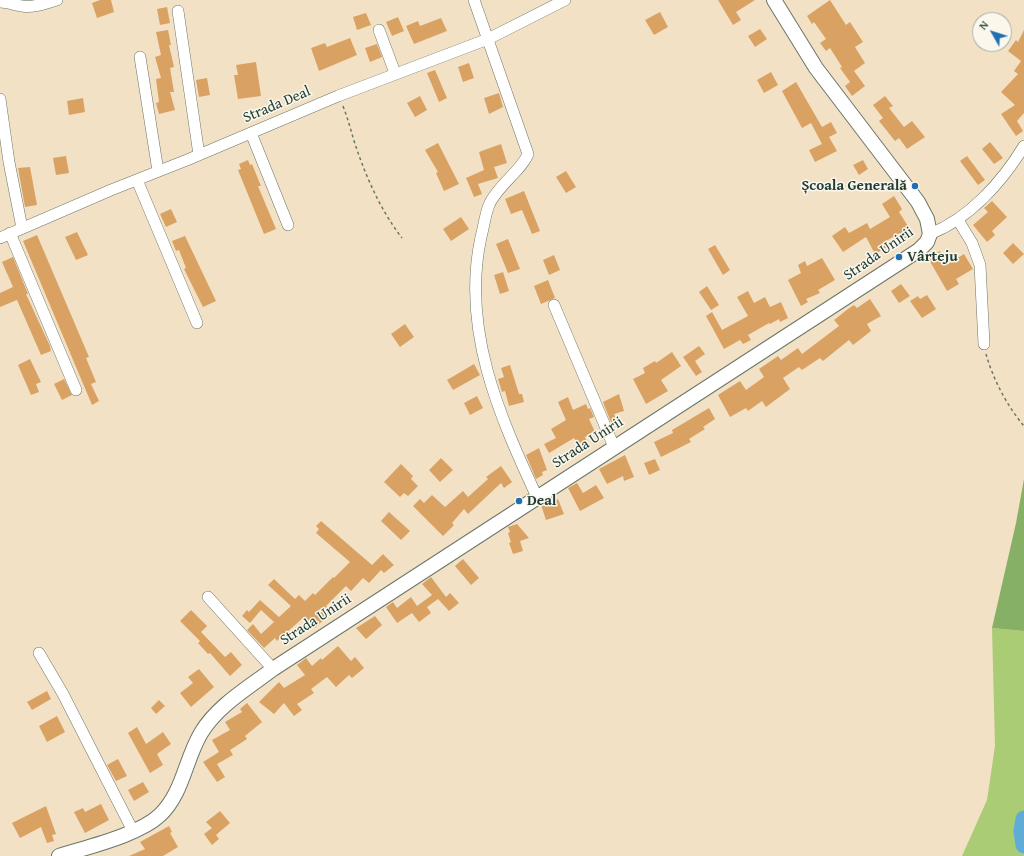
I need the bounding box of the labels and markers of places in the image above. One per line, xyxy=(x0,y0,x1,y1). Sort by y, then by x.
place label: Școala Generală xyxy=(801,177,907,195)
marker: Școala Generală xyxy=(910,181,920,191)
place label: Vârteju xyxy=(907,248,958,266)
marker: Vârteju xyxy=(894,252,904,262)
place label: Deal xyxy=(527,492,556,510)
marker: Deal xyxy=(514,496,524,506)

